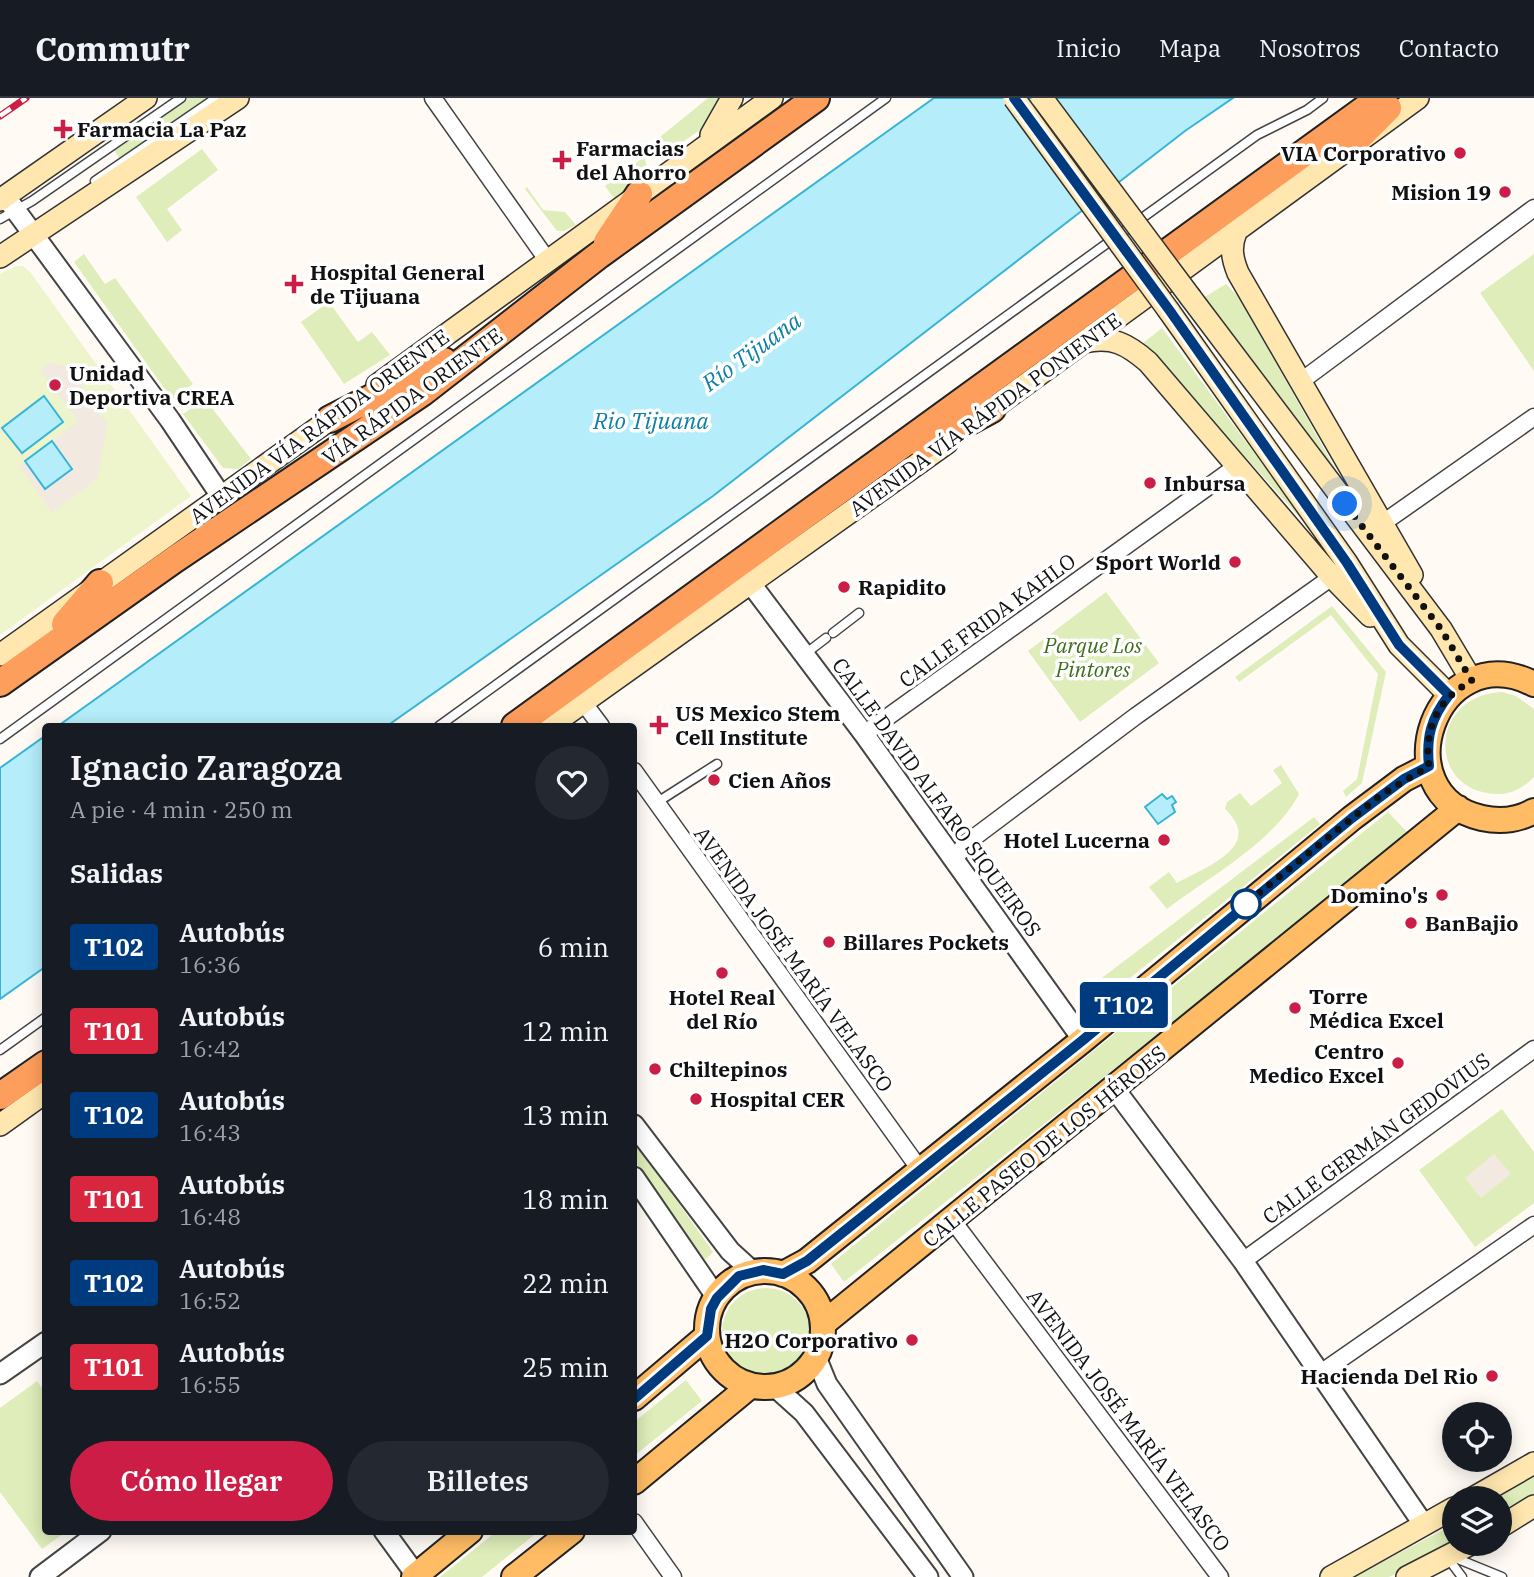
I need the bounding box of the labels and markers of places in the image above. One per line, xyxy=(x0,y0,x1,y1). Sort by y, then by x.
place label: Farmacia La Paz xyxy=(77,115,247,143)
marker: Farmacia La Paz xyxy=(55,121,71,137)
place label: Farmacias del Ahorro xyxy=(576,134,686,186)
place label: VIA Corporativo xyxy=(1281,139,1446,167)
marker: VIA Corporativo xyxy=(1452,145,1468,161)
marker: Farmacias del Ahorro xyxy=(554,152,570,168)
place label: Mision 19 xyxy=(1391,178,1491,206)
marker: Mision 19 xyxy=(1497,184,1513,200)
place label: Hospital General de Tijuana xyxy=(310,258,485,310)
marker: Hospital General de Tijuana xyxy=(284,274,304,294)
place label: Unidad Deportiva CREA xyxy=(69,359,235,411)
marker: Unidad Deportiva CREA xyxy=(47,377,63,393)
place label: Inbursa xyxy=(1164,469,1246,497)
marker: Inbursa xyxy=(1142,475,1158,491)
place label: Sport World xyxy=(1096,548,1221,576)
marker: Sport World xyxy=(1227,554,1243,570)
place label: Rapidito xyxy=(858,573,946,601)
marker: Rapidito xyxy=(836,579,852,595)
place label: US Mexico Stem Cell Institute xyxy=(675,699,841,751)
marker: US Mexico Stem Cell Institute xyxy=(649,715,669,735)
place label: Cien Años xyxy=(728,766,831,794)
marker: Cien Años xyxy=(706,772,722,788)
place label: Hotel Lucerna xyxy=(1004,826,1150,854)
marker: Hotel Lucerna xyxy=(1156,832,1172,848)
place label: Domino's xyxy=(1331,881,1428,909)
marker: Domino's xyxy=(1434,887,1450,903)
unlabelled marker xyxy=(1231,889,1261,919)
place label: BanBajio xyxy=(1425,909,1518,937)
marker: BanBajio xyxy=(1403,915,1419,931)
place label: Billares Pockets xyxy=(843,928,1009,956)
marker: Billares Pockets xyxy=(821,934,837,950)
marker: Hotel Real del Río xyxy=(714,965,730,981)
place label: Torre Médica Excel xyxy=(1309,982,1444,1034)
place label: Hotel Real del Río xyxy=(669,983,775,1035)
marker: Torre Médica Excel xyxy=(1287,1000,1303,1016)
place label: Centro Medico Excel xyxy=(1249,1037,1384,1089)
place label: Chiltepinos xyxy=(669,1055,787,1083)
marker: Centro Medico Excel xyxy=(1390,1055,1406,1071)
marker: Chiltepinos xyxy=(647,1061,663,1077)
place label: Hospital CER xyxy=(710,1085,846,1113)
marker: Hospital CER xyxy=(688,1091,704,1107)
place label: H2O Corporativo xyxy=(724,1326,898,1354)
marker: H2O Corporativo xyxy=(904,1332,920,1348)
place label: Hacienda Del Rio xyxy=(1301,1362,1478,1390)
marker: Hacienda Del Rio xyxy=(1484,1368,1500,1384)

